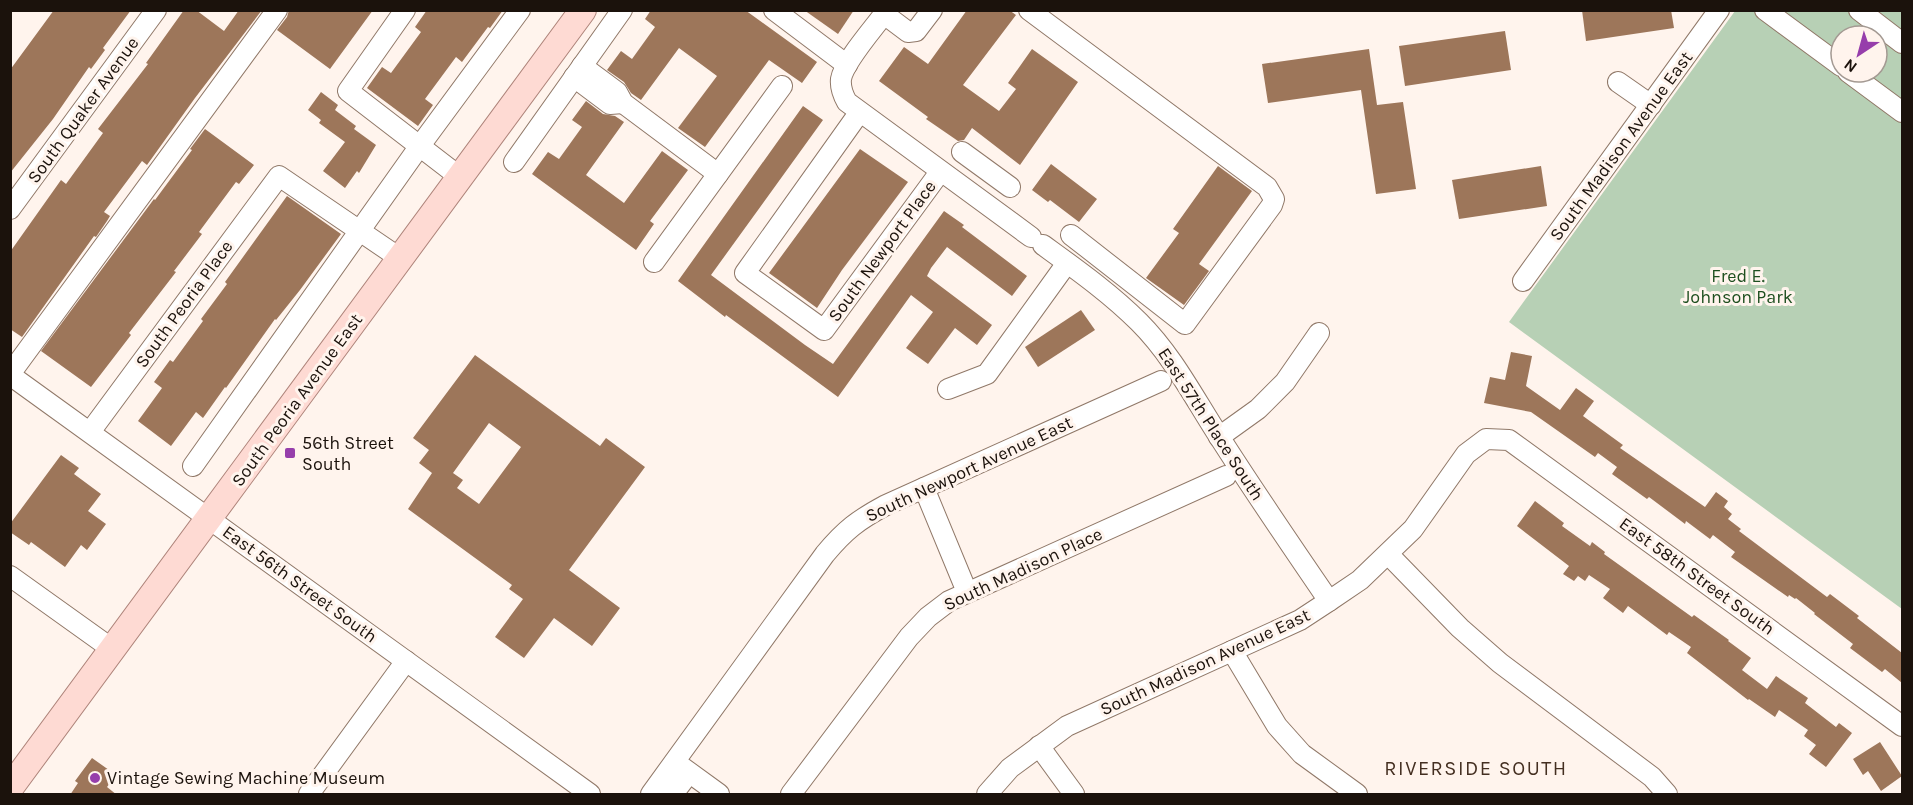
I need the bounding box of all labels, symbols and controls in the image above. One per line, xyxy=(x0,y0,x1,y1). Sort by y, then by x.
north arrow xyxy=(1829,24,1889,84)
street label: South Quaker Avenue xyxy=(23,33,143,187)
street label: South Madison Avenue East xyxy=(1545,47,1697,245)
text: N xyxy=(1840,55,1861,77)
street label: South Newport Place xyxy=(823,176,941,326)
street label: South Peoria Place xyxy=(130,236,238,372)
park label: Fred E. Johnson Park xyxy=(1683,265,1793,308)
street label: South Peoria Avenue East xyxy=(227,309,367,491)
street label: East 57th Place South xyxy=(1153,343,1269,505)
street label: South Newport Avenue East xyxy=(862,411,1076,527)
place label: 56th Street South xyxy=(302,432,394,475)
marker: 56th Street South xyxy=(283,446,297,460)
street label: East 58th Street South xyxy=(1615,512,1779,640)
street label: East 56th Street South xyxy=(218,520,382,648)
street label: South Madison Place xyxy=(940,523,1106,615)
street label: South Madison Avenue East xyxy=(1097,604,1314,720)
district label: RIVERSIDE SOUTH xyxy=(1384,757,1568,780)
place label: Vintage Sewing Machine Museum xyxy=(107,767,385,789)
marker: Vintage Sewing Machine Museum xyxy=(88,771,102,785)

